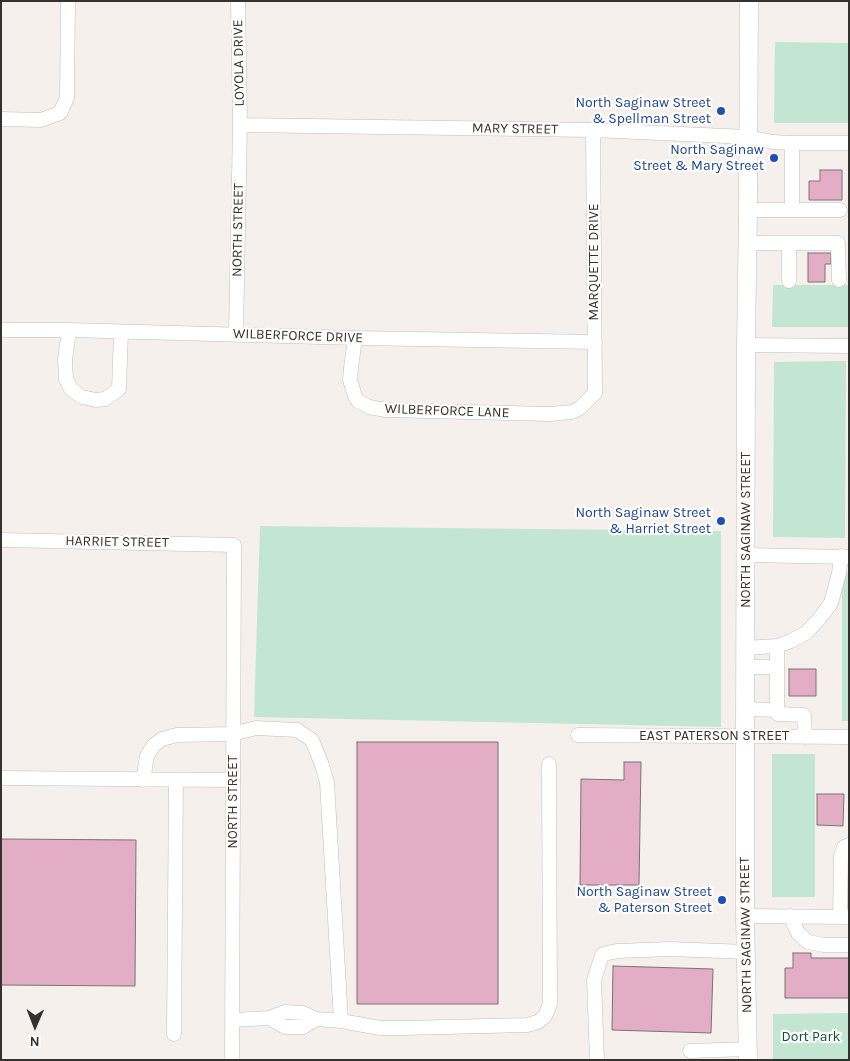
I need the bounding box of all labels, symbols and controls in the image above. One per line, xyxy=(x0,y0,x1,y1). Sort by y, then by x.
street label: LOYOLA DRIVE xyxy=(230,19,248,107)
place label: North Saginaw Street & Spellman Street xyxy=(575,95,711,128)
marker: North Saginaw Street & Spellman Street xyxy=(715,105,727,117)
street label: MARY STREET xyxy=(472,120,558,138)
place label: North Saginaw Street & Mary Street xyxy=(633,142,764,174)
marker: North Saginaw Street & Mary Street xyxy=(768,152,780,164)
street label: NORTH STREET xyxy=(229,183,247,277)
street label: MARQUETTE DRIVE xyxy=(586,203,602,321)
street label: WILBERFORCE DRIVE xyxy=(233,325,363,347)
street label: WILBERFORCE LANE xyxy=(384,400,510,422)
street label: NORTH SAGINAW STREET xyxy=(738,452,754,608)
place label: North Saginaw Street & Harriet Street xyxy=(575,505,711,538)
marker: North Saginaw Street & Harriet Street xyxy=(715,515,727,527)
street label: HARRIET STREET xyxy=(65,533,169,551)
street label: EAST PATERSON STREET xyxy=(639,728,789,744)
street label: NORTH STREET xyxy=(225,755,241,849)
street label: NORTH SAGINAW STREET xyxy=(736,857,756,1013)
place label: North Saginaw Street & Paterson Street xyxy=(576,884,712,916)
marker: North Saginaw Street & Paterson Street xyxy=(716,894,728,906)
north arrow xyxy=(10,1001,60,1051)
park label: Dort Park xyxy=(782,1029,840,1045)
text: N xyxy=(30,1033,40,1050)

